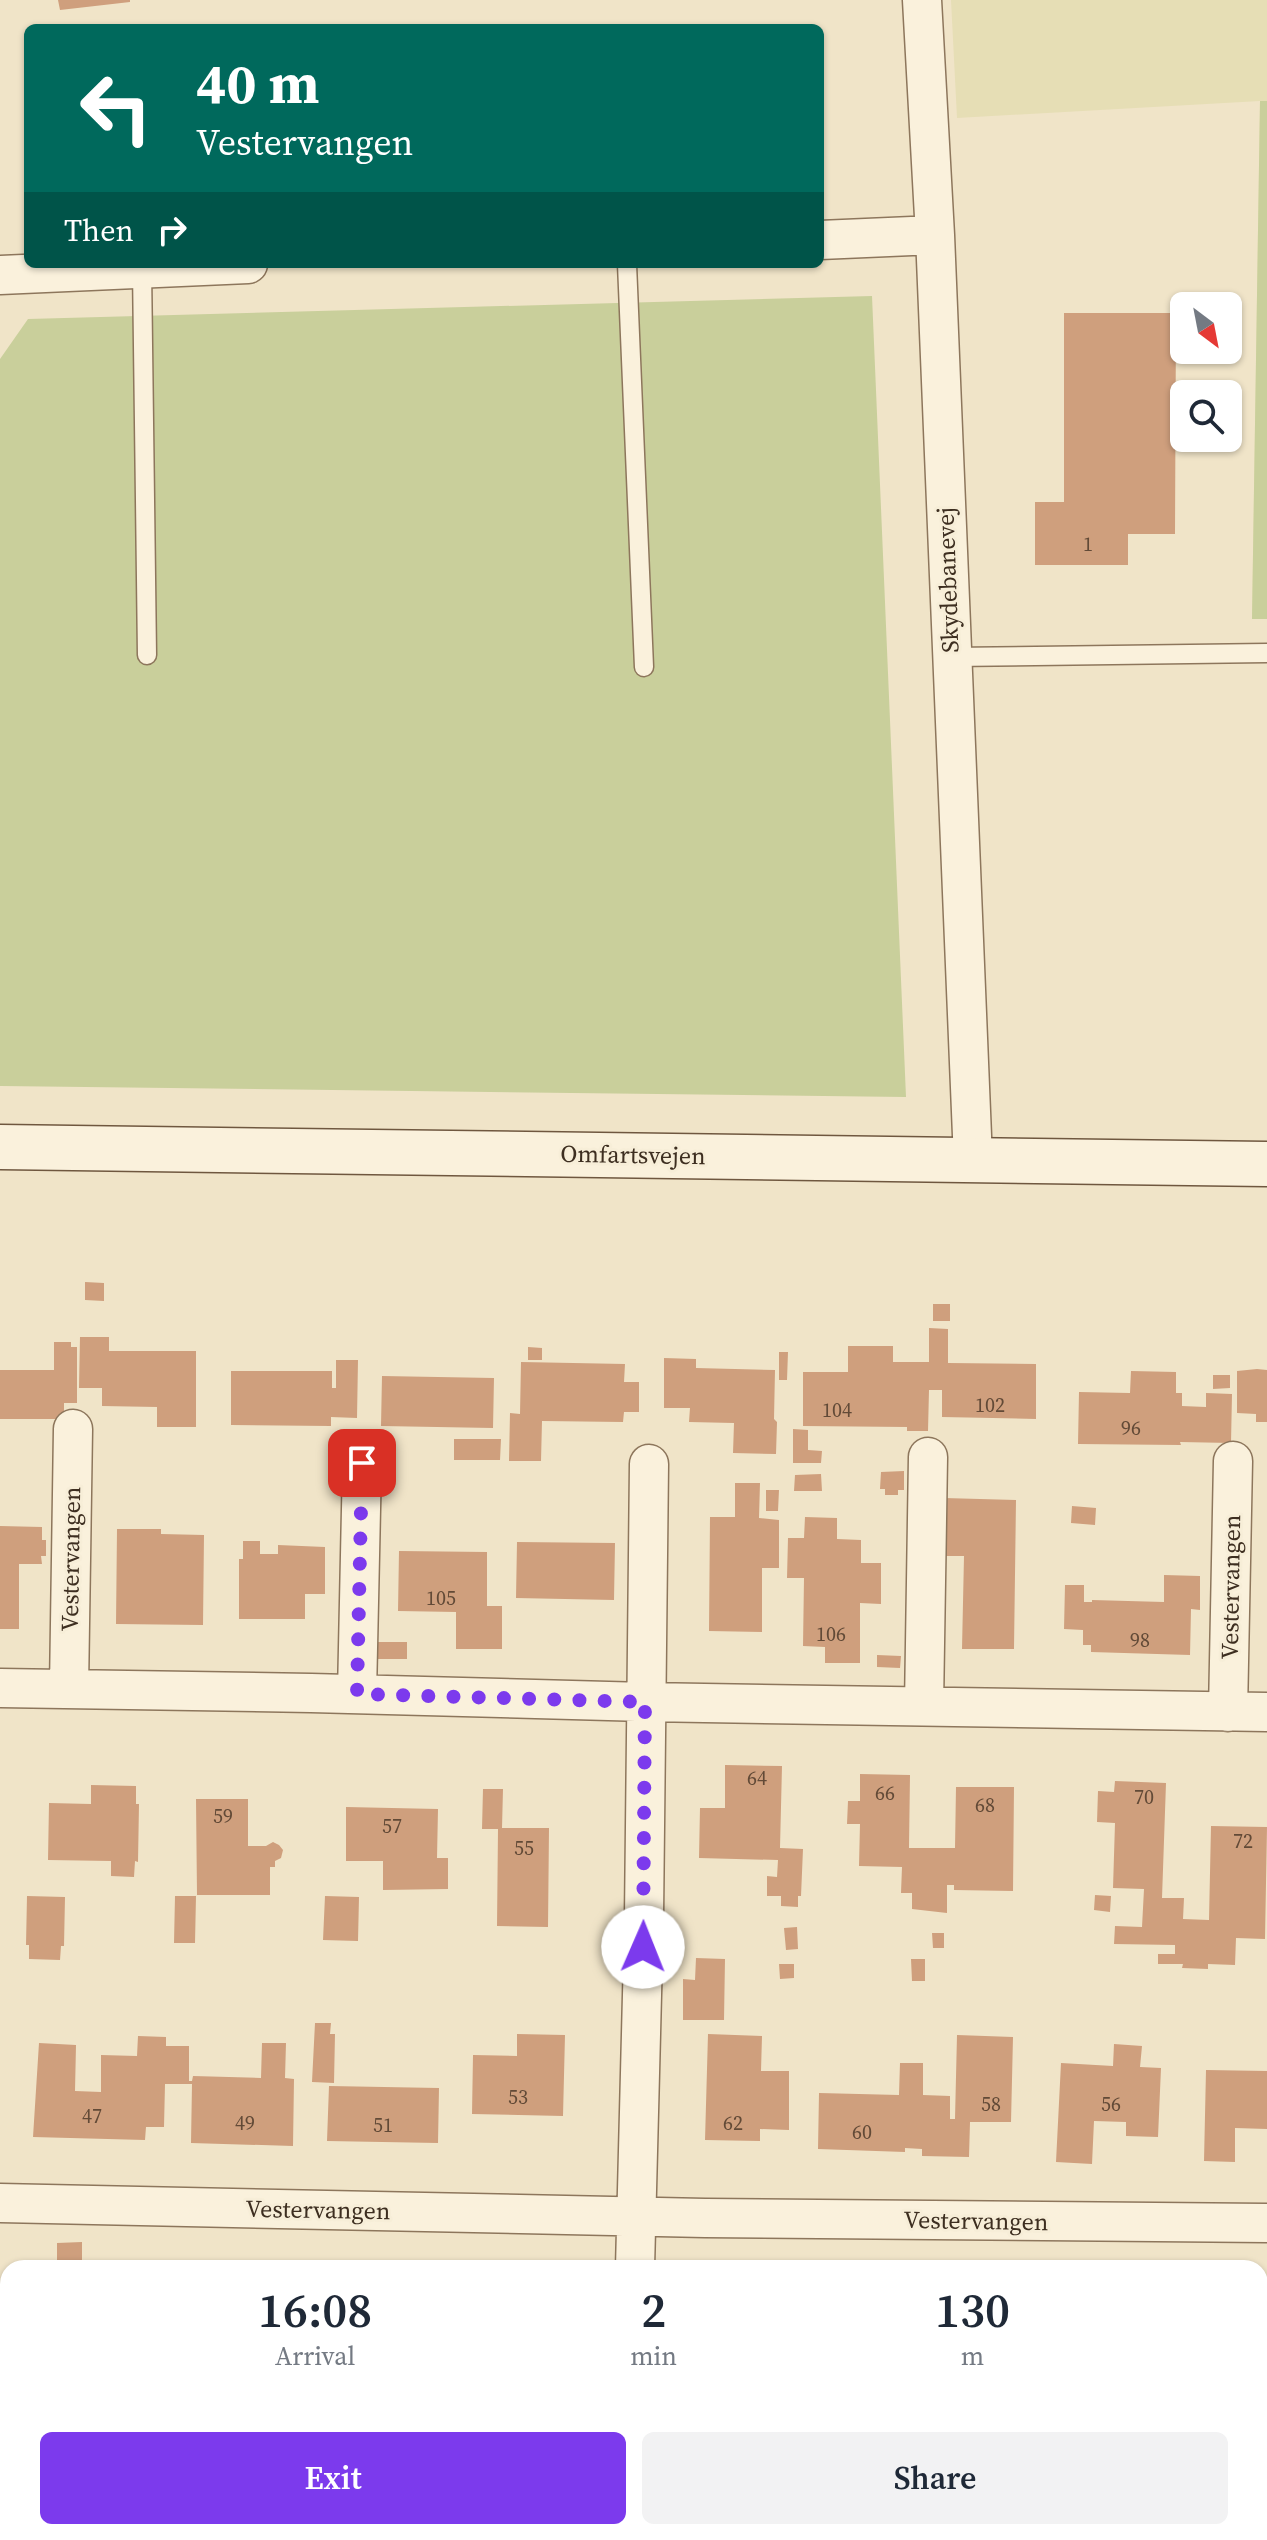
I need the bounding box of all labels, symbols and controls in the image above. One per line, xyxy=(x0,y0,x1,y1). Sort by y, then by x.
text: 40 m xyxy=(196,45,319,122)
icon: left xyxy=(64,56,168,160)
text: Vestervangen xyxy=(196,118,413,167)
icon: right xyxy=(150,208,194,252)
text: Then xyxy=(64,210,134,251)
north arrow xyxy=(1170,292,1242,364)
map controls xyxy=(1170,292,1242,452)
button: search xyxy=(1170,380,1242,452)
street label: Skydebanevej xyxy=(928,507,967,653)
house number: 1 xyxy=(1083,530,1093,558)
street label: Omfartsvejen xyxy=(560,1137,706,1172)
house number: 102 xyxy=(975,1391,1005,1419)
house number: 104 xyxy=(822,1396,852,1424)
house number: 96 xyxy=(1121,1414,1141,1442)
pin xyxy=(328,1429,396,1497)
icon: arrive xyxy=(340,1441,384,1485)
street label: Vestervangen xyxy=(53,1486,88,1632)
street label: Vestervangen xyxy=(1213,1514,1248,1660)
house number: 105 xyxy=(426,1584,456,1612)
house number: 106 xyxy=(816,1620,846,1648)
house number: 98 xyxy=(1130,1626,1150,1654)
house number: 64 xyxy=(747,1764,767,1792)
house number: 66 xyxy=(875,1779,895,1807)
house number: 70 xyxy=(1134,1783,1154,1811)
house number: 68 xyxy=(975,1791,995,1819)
house number: 59 xyxy=(213,1802,233,1830)
house number: 57 xyxy=(382,1812,402,1840)
house number: 72 xyxy=(1233,1827,1253,1855)
house number: 55 xyxy=(514,1834,534,1862)
position arrow xyxy=(601,1905,685,1989)
house number: 53 xyxy=(508,2083,528,2111)
house number: 58 xyxy=(981,2090,1001,2118)
house number: 56 xyxy=(1101,2090,1121,2118)
house number: 47 xyxy=(82,2102,102,2130)
house number: 49 xyxy=(235,2109,255,2137)
house number: 62 xyxy=(723,2109,743,2137)
house number: 51 xyxy=(373,2111,393,2139)
house number: 60 xyxy=(852,2118,872,2146)
street label: Vestervangen xyxy=(245,2192,391,2227)
street label: Vestervangen xyxy=(903,2203,1049,2238)
text: 16:08 xyxy=(258,2277,372,2343)
text: 2 xyxy=(641,2277,666,2343)
text: 130 xyxy=(935,2277,1010,2343)
text: Arrival xyxy=(275,2338,355,2374)
text: min xyxy=(630,2338,677,2374)
text: m xyxy=(961,2338,984,2374)
button: Exit xyxy=(40,2432,626,2524)
button: Share xyxy=(642,2432,1228,2524)

